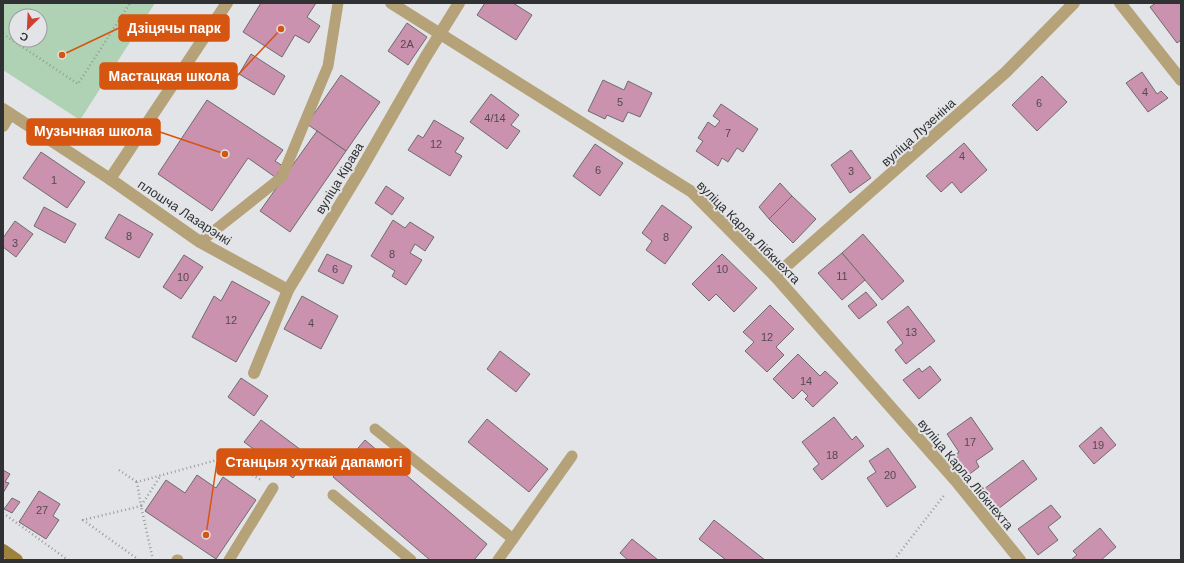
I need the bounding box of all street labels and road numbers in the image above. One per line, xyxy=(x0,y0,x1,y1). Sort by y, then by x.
street label: вуліца Лузеніна xyxy=(878,95,959,169)
street label: вуліца Кірава xyxy=(312,139,367,217)
street label: плошча Лазарэнкі xyxy=(135,177,234,248)
street label: вуліца Карла Лібкнехта xyxy=(694,178,804,288)
street label: вуліца Карла Лібкнехта xyxy=(915,416,1017,533)

